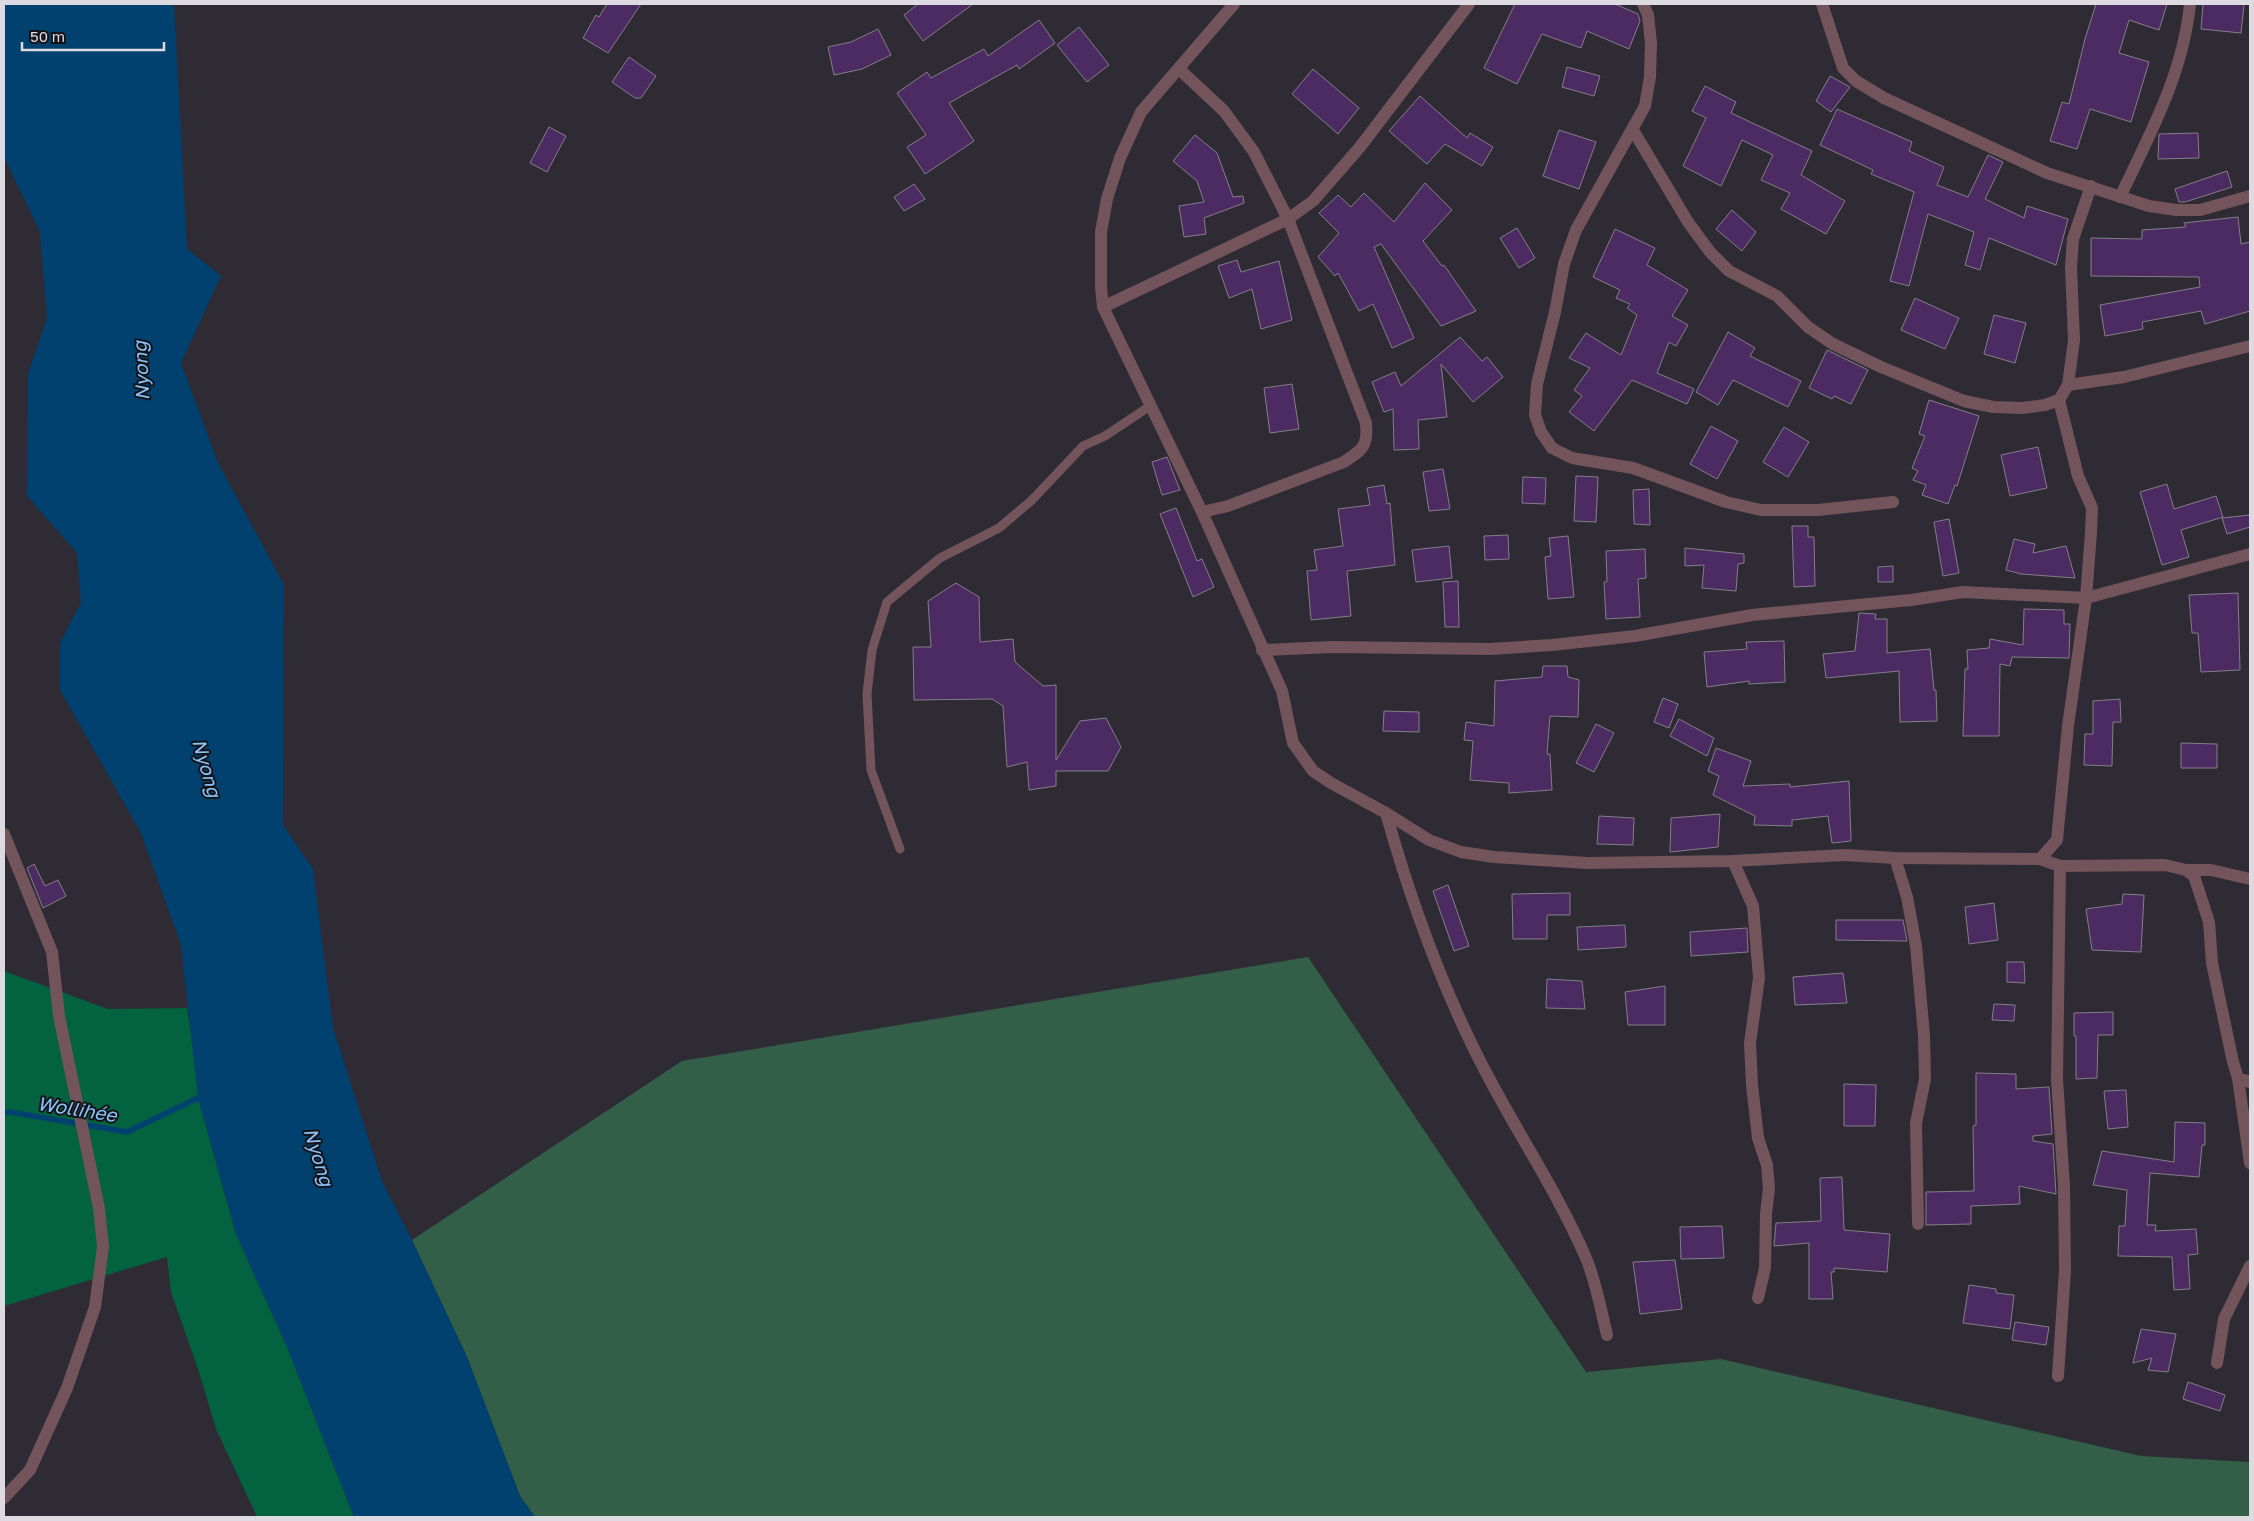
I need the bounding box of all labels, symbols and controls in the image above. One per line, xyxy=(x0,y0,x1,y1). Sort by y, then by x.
scale bar xyxy=(22,20,165,52)
text: 50 m xyxy=(30,27,65,45)
water label: Nyong xyxy=(127,339,154,401)
water label: Nyong xyxy=(188,736,227,801)
water label: Wollihée xyxy=(36,1091,120,1126)
water label: Nyong xyxy=(300,1125,340,1190)

